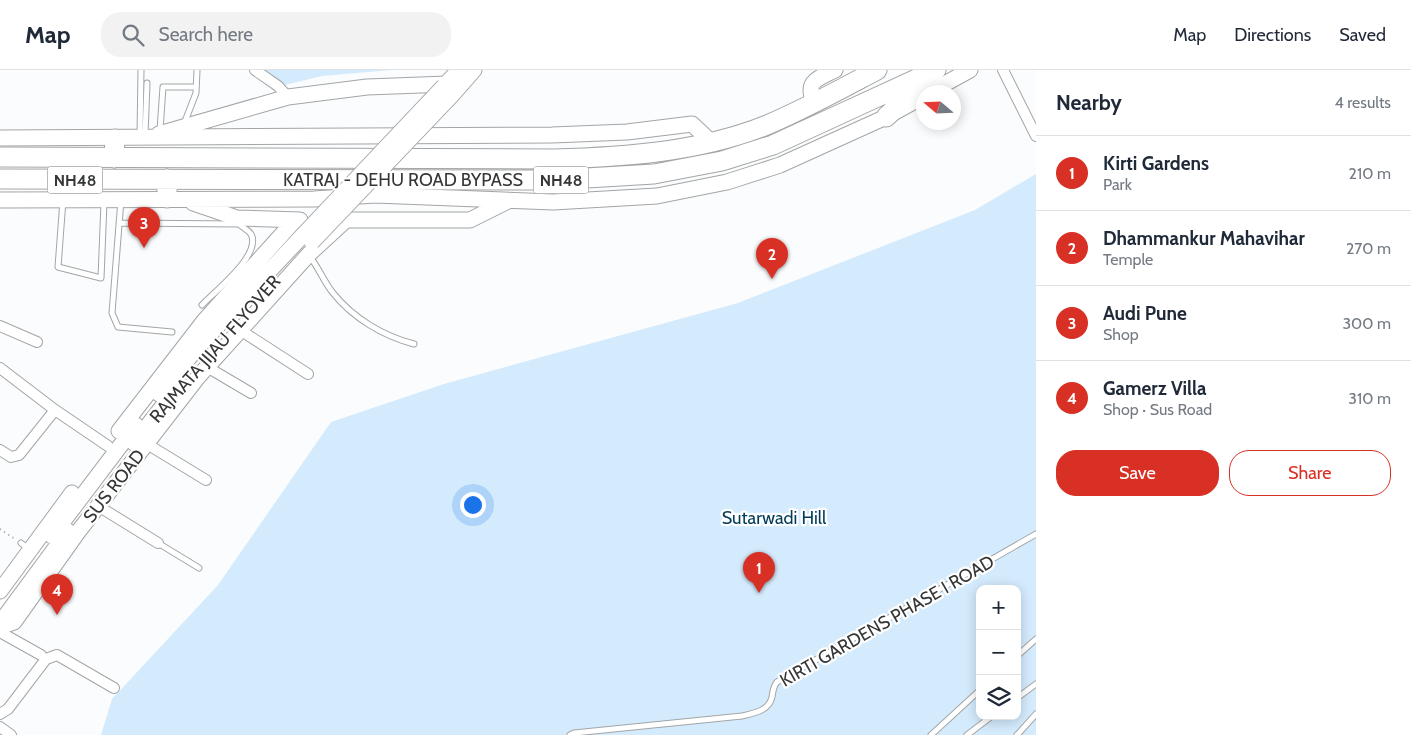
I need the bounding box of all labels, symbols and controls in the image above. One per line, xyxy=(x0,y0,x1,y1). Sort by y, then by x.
search box xyxy=(101,12,451,57)
text: Map xyxy=(25,20,71,49)
icon: search xyxy=(119,21,147,49)
text: Search here xyxy=(159,23,253,46)
text: Map xyxy=(1173,24,1206,46)
text: Directions xyxy=(1234,24,1311,46)
text: Saved xyxy=(1339,24,1386,46)
north arrow xyxy=(916,85,961,130)
text: Nearby xyxy=(1056,90,1122,115)
text: 4 results xyxy=(1334,93,1391,112)
text: Kirti Gardens xyxy=(1103,152,1209,175)
text: 1 xyxy=(1069,164,1075,183)
text: 210 m xyxy=(1349,164,1391,183)
road number: NH48 xyxy=(48,166,102,194)
road number: NH48 xyxy=(534,166,588,194)
street label: KATRAJ - DEHU ROAD BYPASS xyxy=(283,169,523,191)
text: Park xyxy=(1103,175,1132,194)
pin: 3 xyxy=(128,207,160,248)
text: Dhammankur Mahavihar xyxy=(1103,227,1305,250)
pin: 2 xyxy=(756,238,788,279)
text: 2 xyxy=(1068,239,1076,258)
text: 270 m xyxy=(1346,239,1391,258)
text: Temple xyxy=(1103,250,1153,269)
street label: RAJMATA JIJAU FLYOVER xyxy=(145,271,285,427)
text: Audi Pune xyxy=(1103,302,1187,325)
text: 3 xyxy=(1068,314,1076,333)
text: 300 m xyxy=(1342,314,1391,333)
text: Shop xyxy=(1103,325,1139,344)
text: Gamerz Villa xyxy=(1103,377,1207,400)
text: 4 xyxy=(1067,389,1077,408)
text: 310 m xyxy=(1348,389,1391,408)
text: Shop · Sus Road xyxy=(1103,400,1212,419)
street label: SUS ROAD xyxy=(79,445,149,527)
button: Save xyxy=(1056,450,1219,496)
button: Share xyxy=(1229,450,1391,496)
your location xyxy=(460,492,486,518)
park label: Sutarwadi Hill xyxy=(722,507,827,529)
street label: KIRTI GARDENS PHASE I ROAD xyxy=(776,550,998,692)
pin: 1 xyxy=(743,552,775,593)
pin: 4 xyxy=(41,574,73,615)
map controls xyxy=(976,585,1021,720)
button: + xyxy=(976,585,1021,630)
button: − xyxy=(976,630,1021,675)
button: layers xyxy=(976,675,1021,720)

